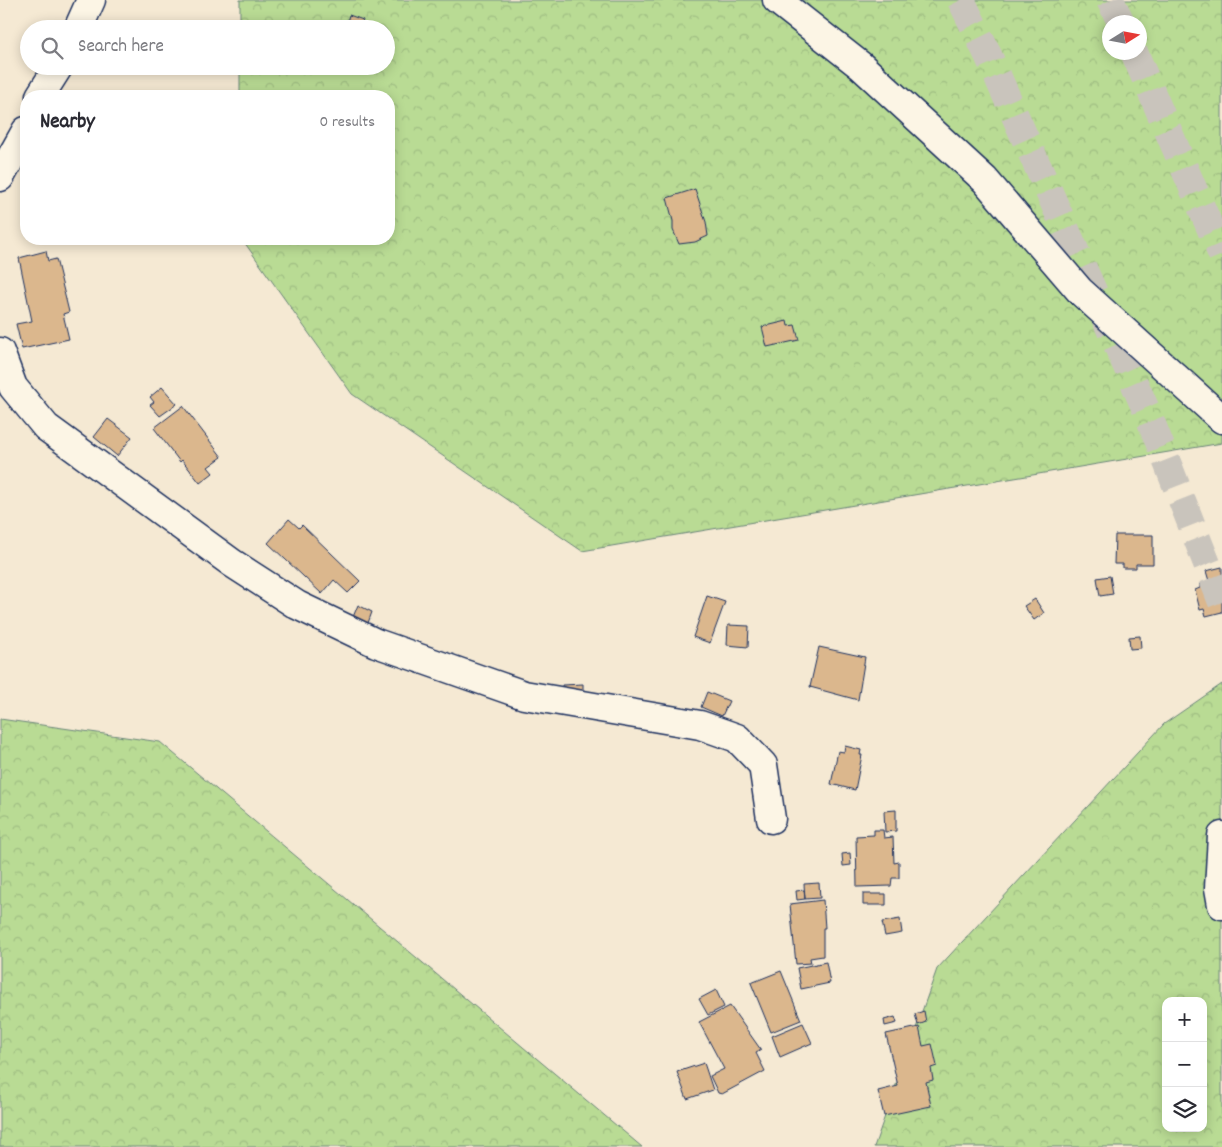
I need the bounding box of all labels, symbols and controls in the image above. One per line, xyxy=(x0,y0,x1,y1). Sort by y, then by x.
north arrow xyxy=(1102,15,1147,60)
search box xyxy=(20,20,395,75)
icon: search xyxy=(38,34,66,62)
text: Search here xyxy=(78,34,164,61)
text: Nearby xyxy=(40,108,95,138)
text: 0 results xyxy=(320,111,375,134)
map controls xyxy=(1162,997,1207,1132)
button: + xyxy=(1162,997,1207,1042)
button: − xyxy=(1162,1042,1207,1087)
button: layers xyxy=(1162,1087,1207,1132)

